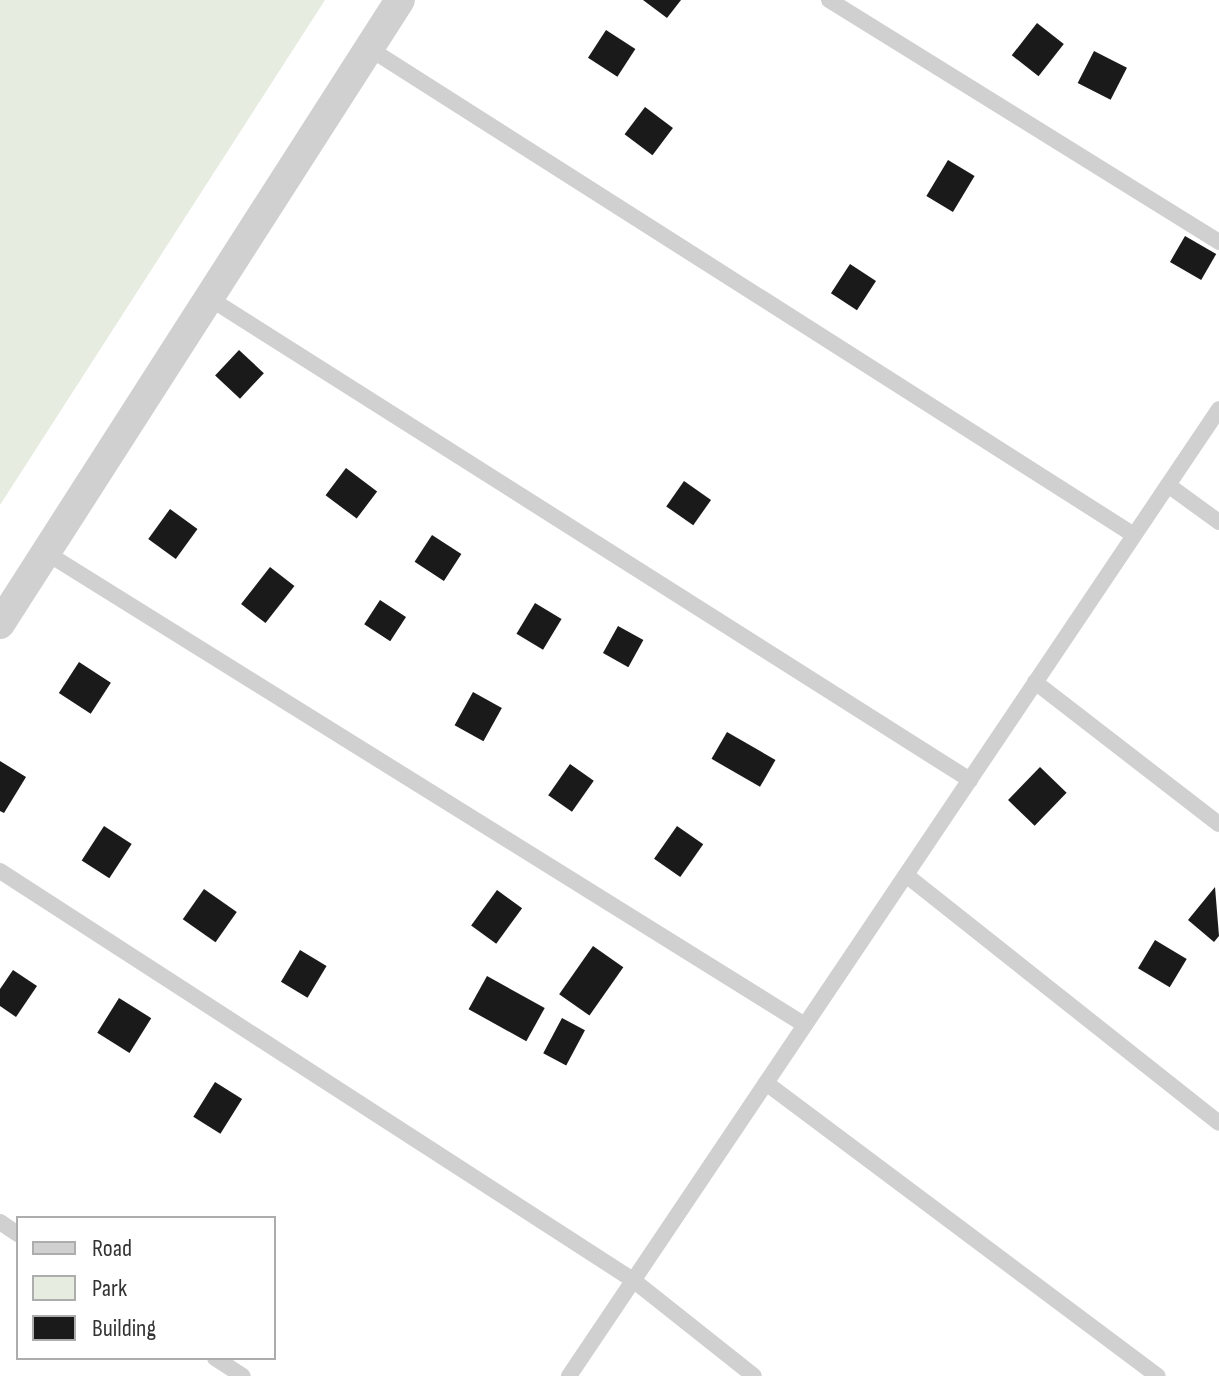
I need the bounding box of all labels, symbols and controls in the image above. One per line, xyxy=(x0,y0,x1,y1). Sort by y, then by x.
legend xyxy=(16,1216,276,1360)
text: Road xyxy=(92,1234,132,1263)
text: Park xyxy=(92,1274,127,1303)
text: Building xyxy=(92,1314,156,1343)

